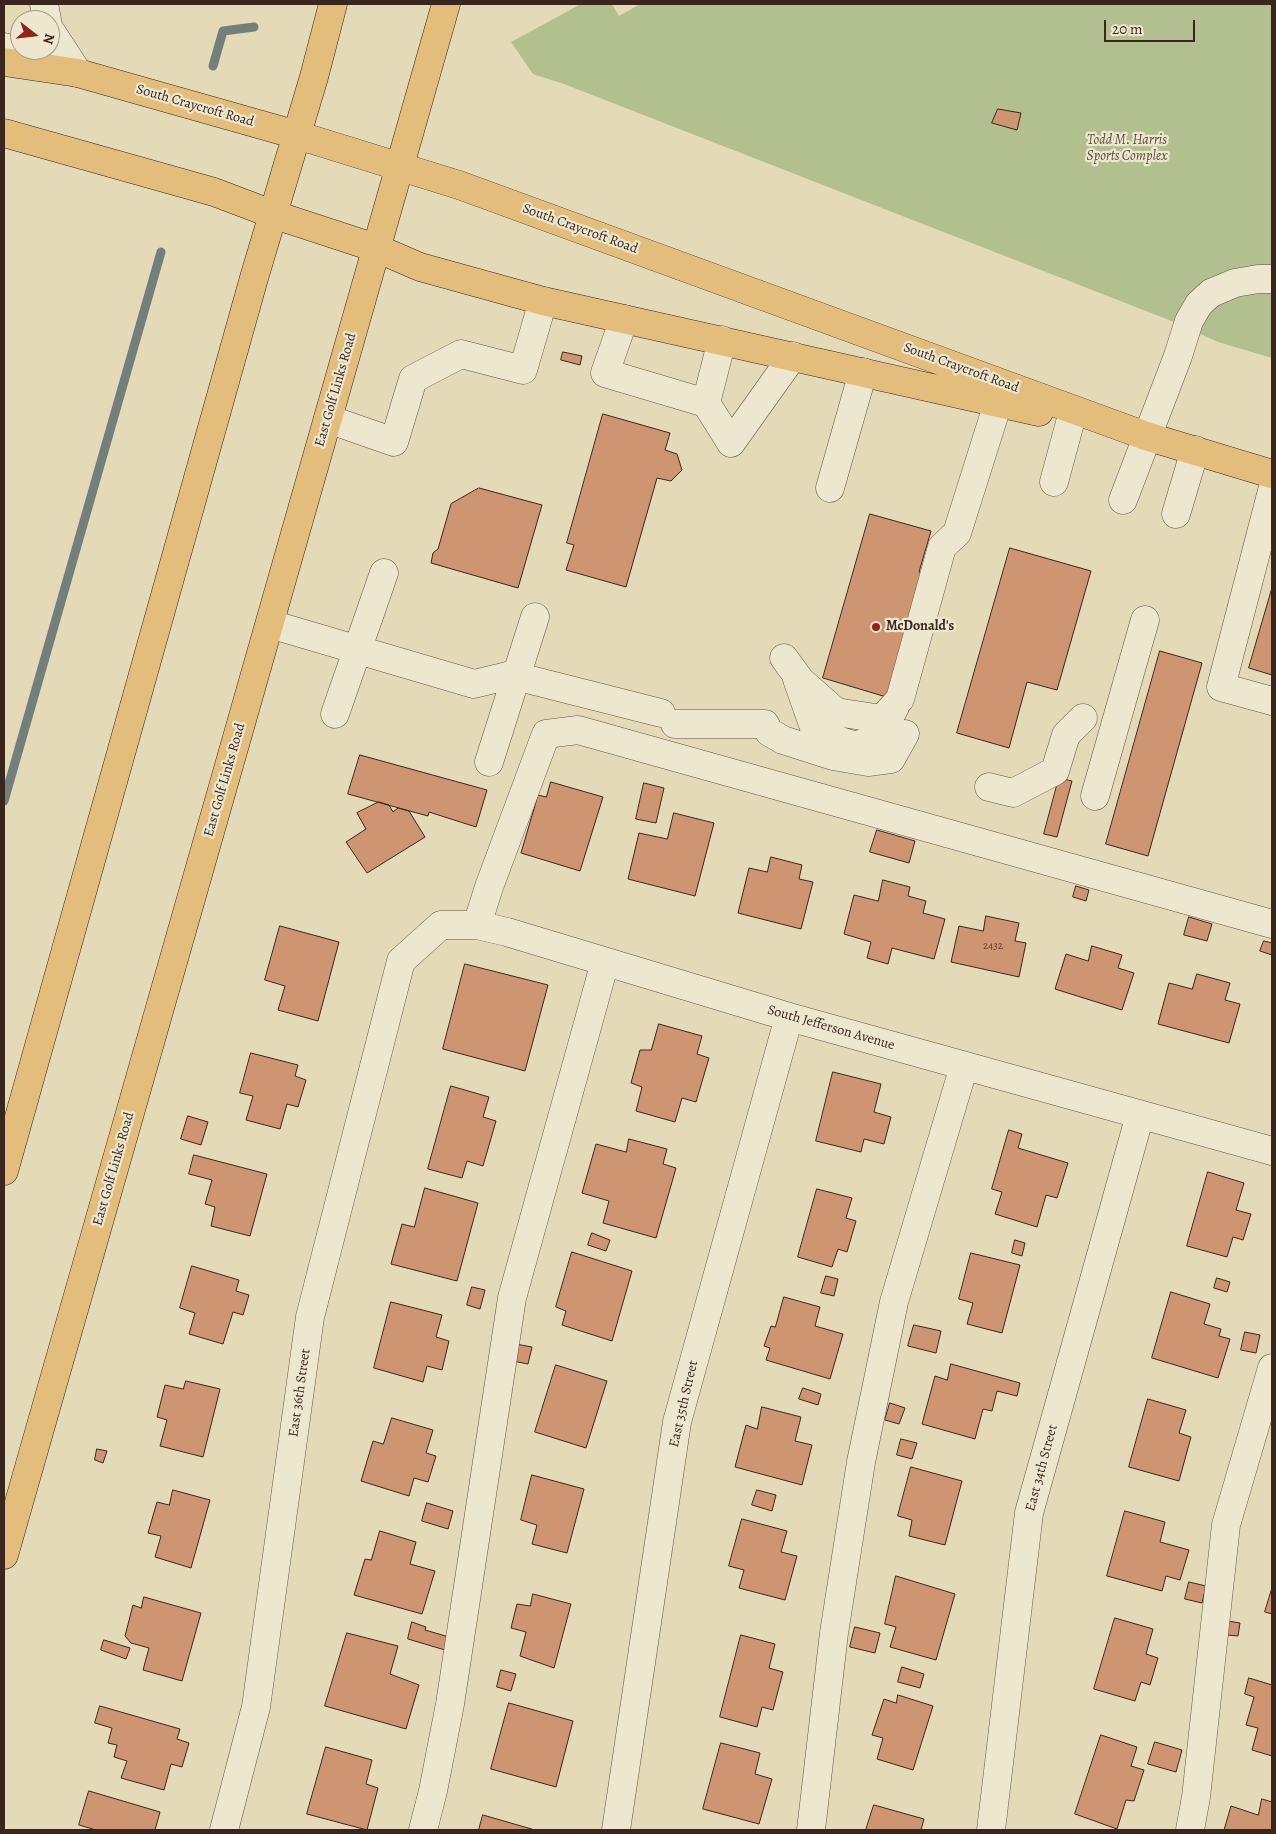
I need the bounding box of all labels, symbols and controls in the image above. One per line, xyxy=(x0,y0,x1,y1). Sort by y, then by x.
north arrow xyxy=(10,10,60,60)
scale bar xyxy=(1106,10,1197,42)
text: 20 m xyxy=(1112,19,1143,39)
text: N xyxy=(38,31,59,47)
street label: South Craycroft Road xyxy=(134,81,256,131)
park label: Todd M. Harris Sports Complex xyxy=(1087,133,1167,166)
street label: South Craycroft Road xyxy=(520,200,640,258)
street label: East Golf Links Road xyxy=(312,331,360,449)
street label: South Craycroft Road xyxy=(901,339,1021,397)
place label: McDonald's xyxy=(886,619,954,635)
marker: McDonald's xyxy=(870,621,882,633)
street label: East Golf Links Road xyxy=(201,721,249,839)
house number: 2432 xyxy=(983,939,1003,953)
street label: South Jefferson Avenue xyxy=(765,1002,897,1054)
street label: East Golf Links Road xyxy=(90,1110,138,1228)
street label: East 36th Street xyxy=(285,1348,315,1438)
street label: East 35th Street xyxy=(666,1359,702,1449)
street label: East 34th Street xyxy=(1022,1423,1062,1513)

